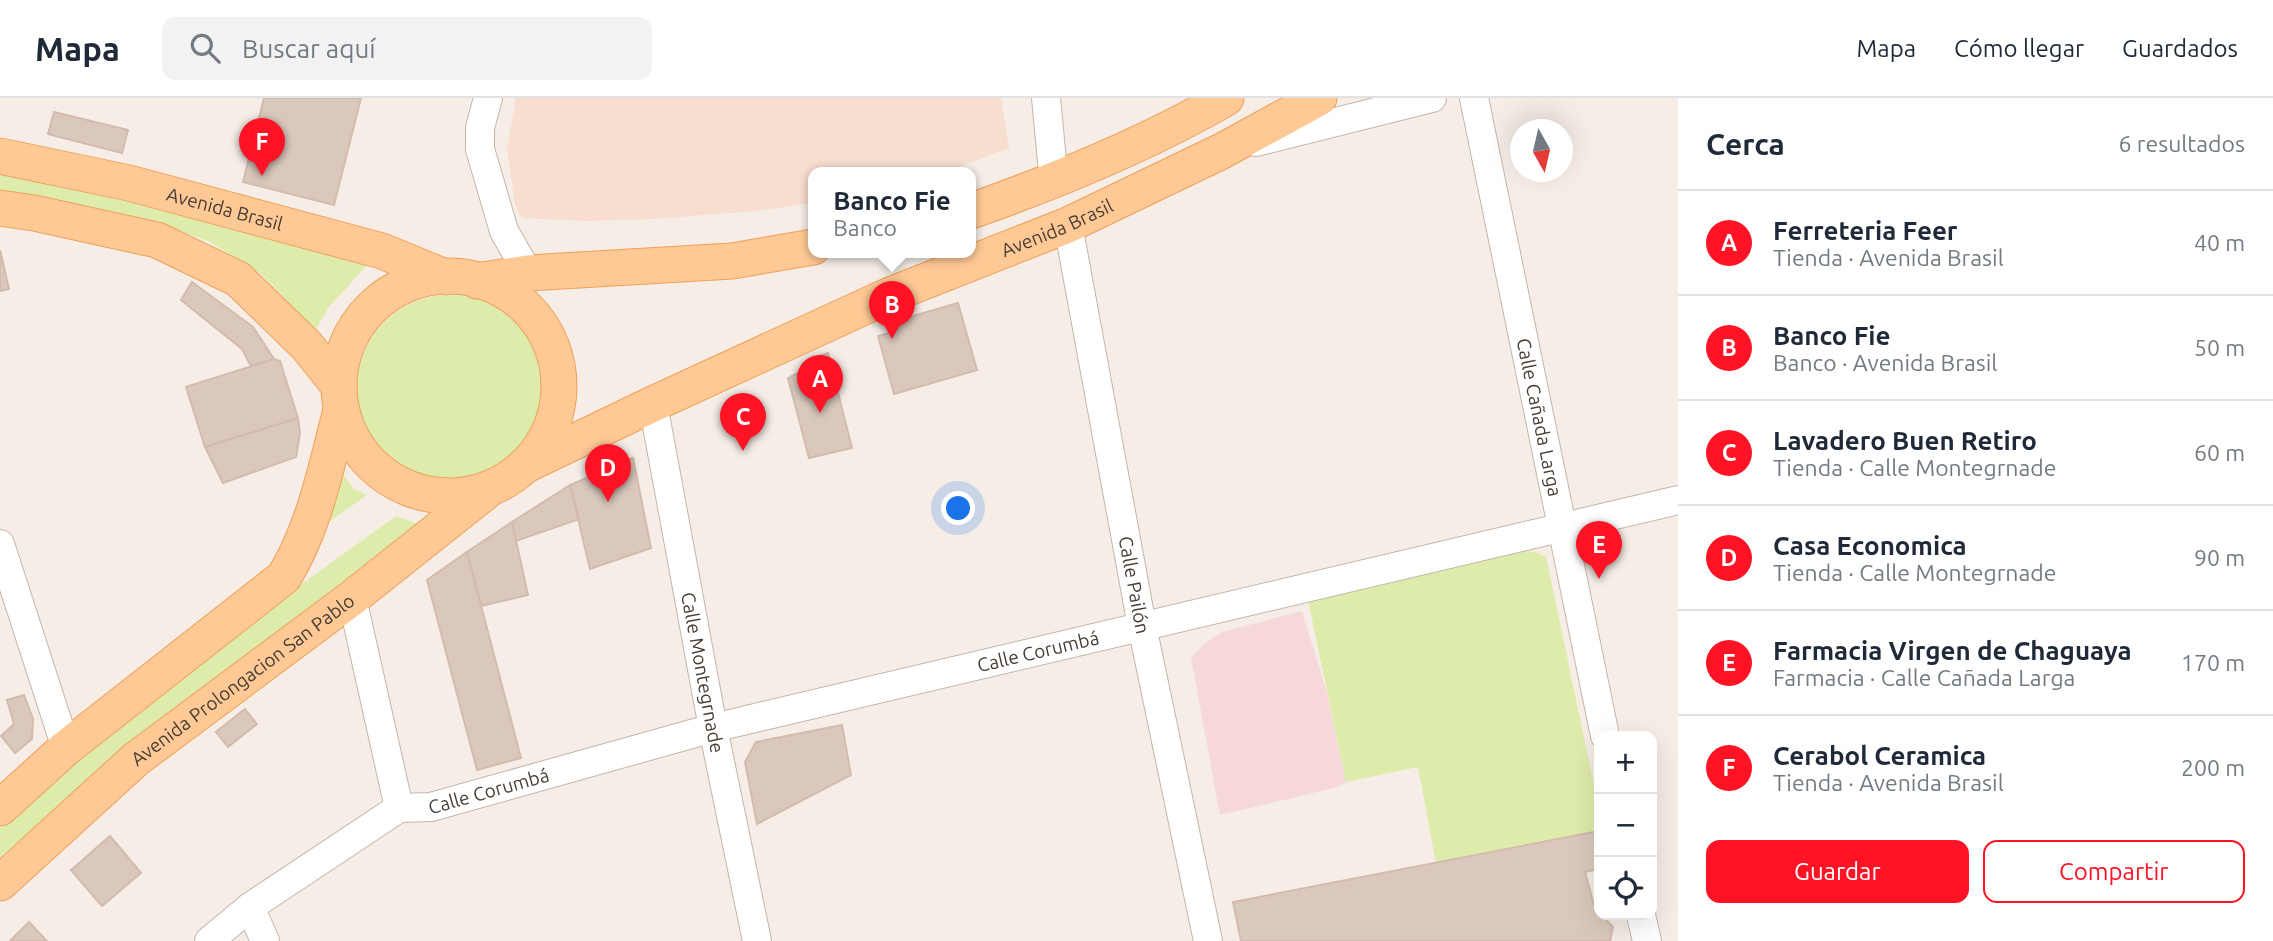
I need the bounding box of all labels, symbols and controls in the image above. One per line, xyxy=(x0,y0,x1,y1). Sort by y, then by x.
search box xyxy=(162,17,652,80)
icon: search xyxy=(186,29,224,67)
text: Mapa xyxy=(35,30,120,67)
text: Buscar aquí xyxy=(242,34,376,63)
text: Mapa xyxy=(1856,35,1916,62)
text: Cómo llegar xyxy=(1954,35,2084,62)
text: Guardados xyxy=(2122,35,2238,62)
pin: F xyxy=(239,118,285,176)
north arrow xyxy=(1510,119,1573,182)
text: Cerca xyxy=(1706,127,1785,161)
text: 6 resultados xyxy=(2119,131,2245,156)
popup xyxy=(808,167,976,258)
street label: Avenida Brasil xyxy=(164,183,285,235)
text: Banco Fie xyxy=(833,186,951,215)
street label: Avenida Brasil xyxy=(998,194,1116,261)
text: Banco xyxy=(833,215,897,240)
text: Ferreteria Feer xyxy=(1773,216,1958,245)
text: A xyxy=(1721,230,1737,255)
text: 40 m xyxy=(2194,230,2245,255)
text: Tienda · Avenida Brasil xyxy=(1773,245,2004,270)
pin: B xyxy=(869,281,915,339)
text: Banco Fie xyxy=(1773,321,1890,350)
text: B xyxy=(1721,335,1737,360)
text: 50 m xyxy=(2194,335,2245,360)
street label: Calle Cañada Larga xyxy=(1513,336,1567,498)
text: Banco · Avenida Brasil xyxy=(1773,350,1997,375)
pin: A xyxy=(797,355,843,413)
pin: C xyxy=(720,393,766,451)
text: Lavadero Buen Retiro xyxy=(1773,426,2037,455)
text: C xyxy=(1722,440,1736,465)
text: 60 m xyxy=(2194,440,2245,465)
pin: D xyxy=(585,444,631,502)
text: Tienda · Calle Montegrnade xyxy=(1773,455,2056,480)
your location xyxy=(941,491,975,525)
pin: E xyxy=(1576,521,1622,579)
text: Casa Economica xyxy=(1773,531,1967,560)
street label: Calle Pailón xyxy=(1115,534,1154,636)
text: D xyxy=(1721,545,1737,570)
text: 90 m xyxy=(2194,545,2245,570)
text: Tienda · Calle Montegrnade xyxy=(1773,560,2056,585)
street label: Avenida Prolongacion San Pablo xyxy=(127,589,359,770)
street label: Calle Montegrnade xyxy=(677,590,729,755)
street label: Calle Corumbá xyxy=(975,626,1101,676)
text: Farmacia Virgen de Chaguaya xyxy=(1773,636,2132,665)
text: E xyxy=(1722,650,1736,675)
text: 170 m xyxy=(2181,650,2245,675)
text: Farmacia · Calle Cañada Larga xyxy=(1773,665,2075,690)
map controls xyxy=(1594,731,1657,920)
button: + xyxy=(1594,731,1657,794)
text: Cerabol Ceramica xyxy=(1773,741,1986,770)
text: F xyxy=(1723,755,1735,780)
text: 200 m xyxy=(2181,755,2245,780)
street label: Calle Corumbá xyxy=(426,763,551,818)
text: Tienda · Avenida Brasil xyxy=(1773,770,2004,795)
button: − xyxy=(1594,794,1657,857)
button: Guardar xyxy=(1706,840,1969,903)
button: Compartir xyxy=(1983,840,2245,903)
button: locate xyxy=(1594,857,1657,920)

